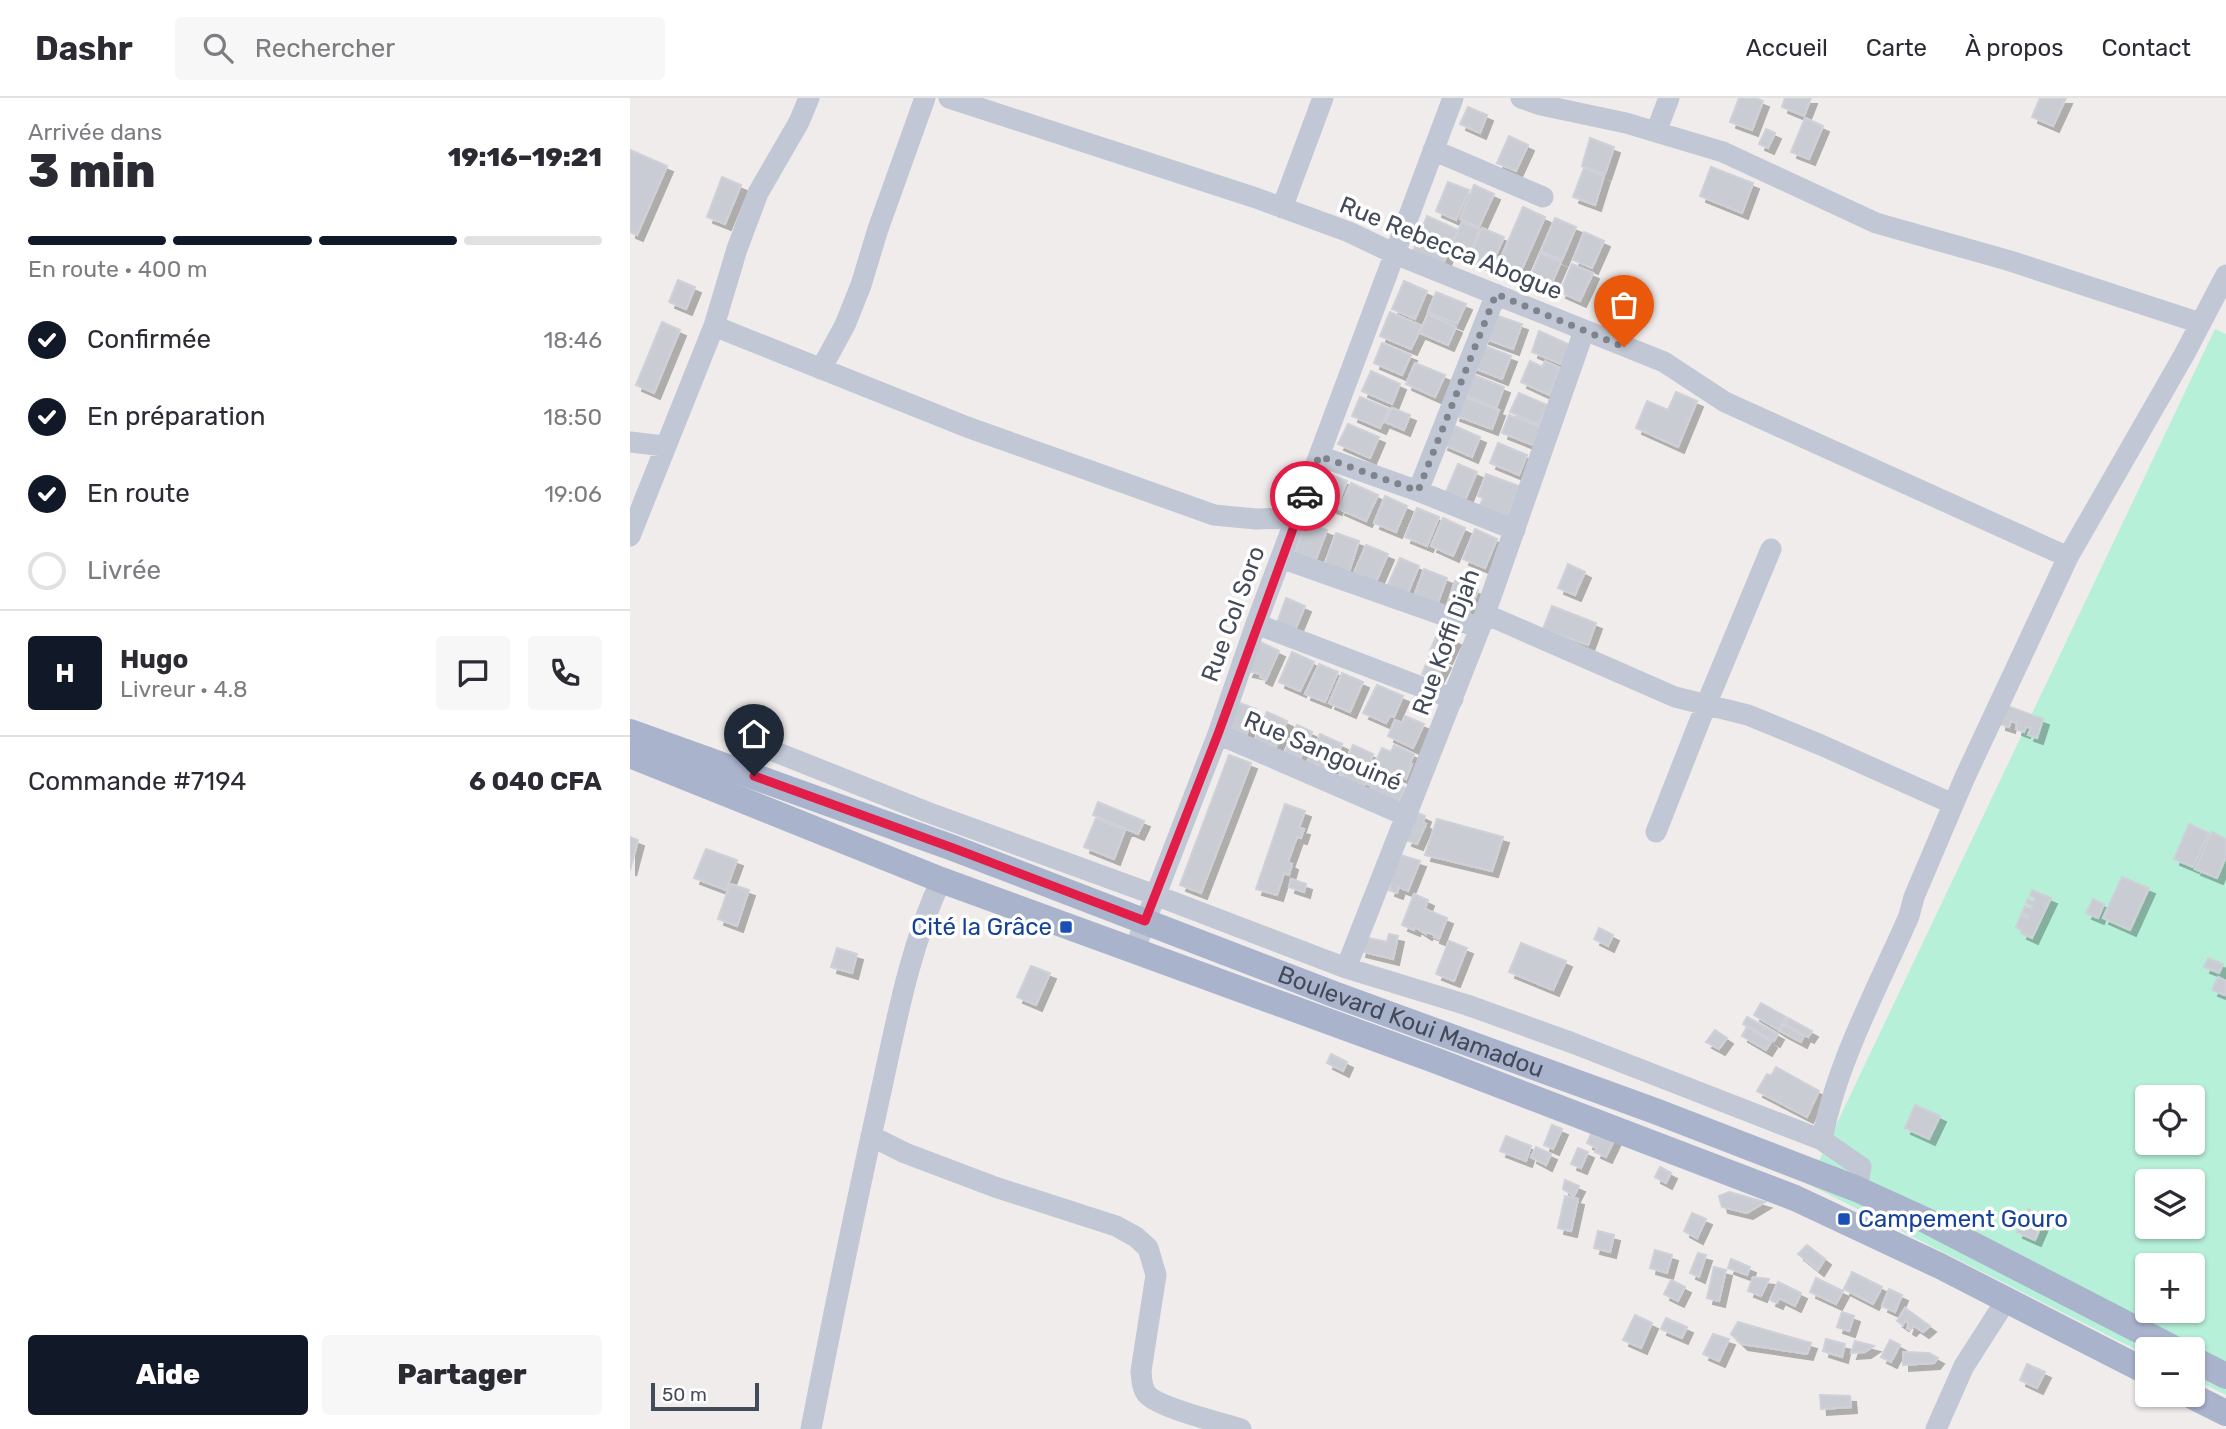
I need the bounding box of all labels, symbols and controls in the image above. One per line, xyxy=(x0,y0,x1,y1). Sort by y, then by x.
search box xyxy=(175,17,665,80)
text: Dashr xyxy=(35,29,133,68)
icon: search xyxy=(199,29,237,67)
text: Rechercher xyxy=(255,33,395,64)
text: Accueil xyxy=(1746,34,1828,62)
text: Carte xyxy=(1866,34,1927,62)
text: À propos xyxy=(1965,34,2064,62)
text: Contact xyxy=(2102,34,2191,62)
text: Arrivée dans xyxy=(28,118,162,146)
text: 19:16–19:21 xyxy=(448,142,602,173)
text: 3 min xyxy=(28,144,156,199)
street label: Rue Rebecca Abogue xyxy=(1336,191,1566,305)
text: En route · 400 m xyxy=(28,255,207,283)
pin xyxy=(1594,275,1654,347)
icon: bag xyxy=(1605,286,1643,324)
icon: check xyxy=(28,321,66,359)
text: Confirmée xyxy=(87,324,211,355)
text: 18:46 xyxy=(543,326,602,354)
icon: check xyxy=(28,398,66,436)
text: En préparation xyxy=(87,401,265,432)
text: 18:50 xyxy=(543,403,602,431)
courier xyxy=(1270,461,1340,531)
icon: check xyxy=(28,475,66,513)
icon: car xyxy=(1286,477,1324,515)
text: En route xyxy=(87,478,190,509)
text: 19:06 xyxy=(544,480,602,508)
street label: Rue Col Soro xyxy=(1196,542,1270,686)
text: Livrée xyxy=(87,555,161,586)
street label: Rue Koffi Djah xyxy=(1407,565,1485,719)
button: chat xyxy=(436,636,510,710)
button: phone xyxy=(528,636,602,710)
text: Hugo xyxy=(120,644,188,675)
text: H xyxy=(55,658,75,689)
text: Livreur · 4.8 xyxy=(120,675,248,703)
pin xyxy=(724,704,784,776)
street label: Rue Sangouiné xyxy=(1240,705,1406,797)
icon: home xyxy=(735,715,773,753)
text: Commande #7194 xyxy=(28,766,246,797)
text: 6 040 CFA xyxy=(469,766,602,797)
place label: Cité la Grâce xyxy=(911,913,1052,941)
marker: Cité la Grâce xyxy=(1058,919,1074,935)
street label: Boulevard Koui Mamadou xyxy=(1274,960,1548,1083)
map controls xyxy=(2135,1085,2205,1407)
button: locate xyxy=(2135,1085,2205,1155)
button: layers xyxy=(2135,1169,2205,1239)
place label: Campement Gouro xyxy=(1858,1205,2068,1233)
marker: Campement Gouro xyxy=(1836,1211,1852,1227)
button: + xyxy=(2135,1253,2205,1323)
button: Aide xyxy=(28,1335,308,1415)
button: Partager xyxy=(322,1335,602,1415)
button: − xyxy=(2135,1337,2205,1407)
scale bar xyxy=(651,1380,760,1412)
text: 50 m xyxy=(662,1383,707,1406)

